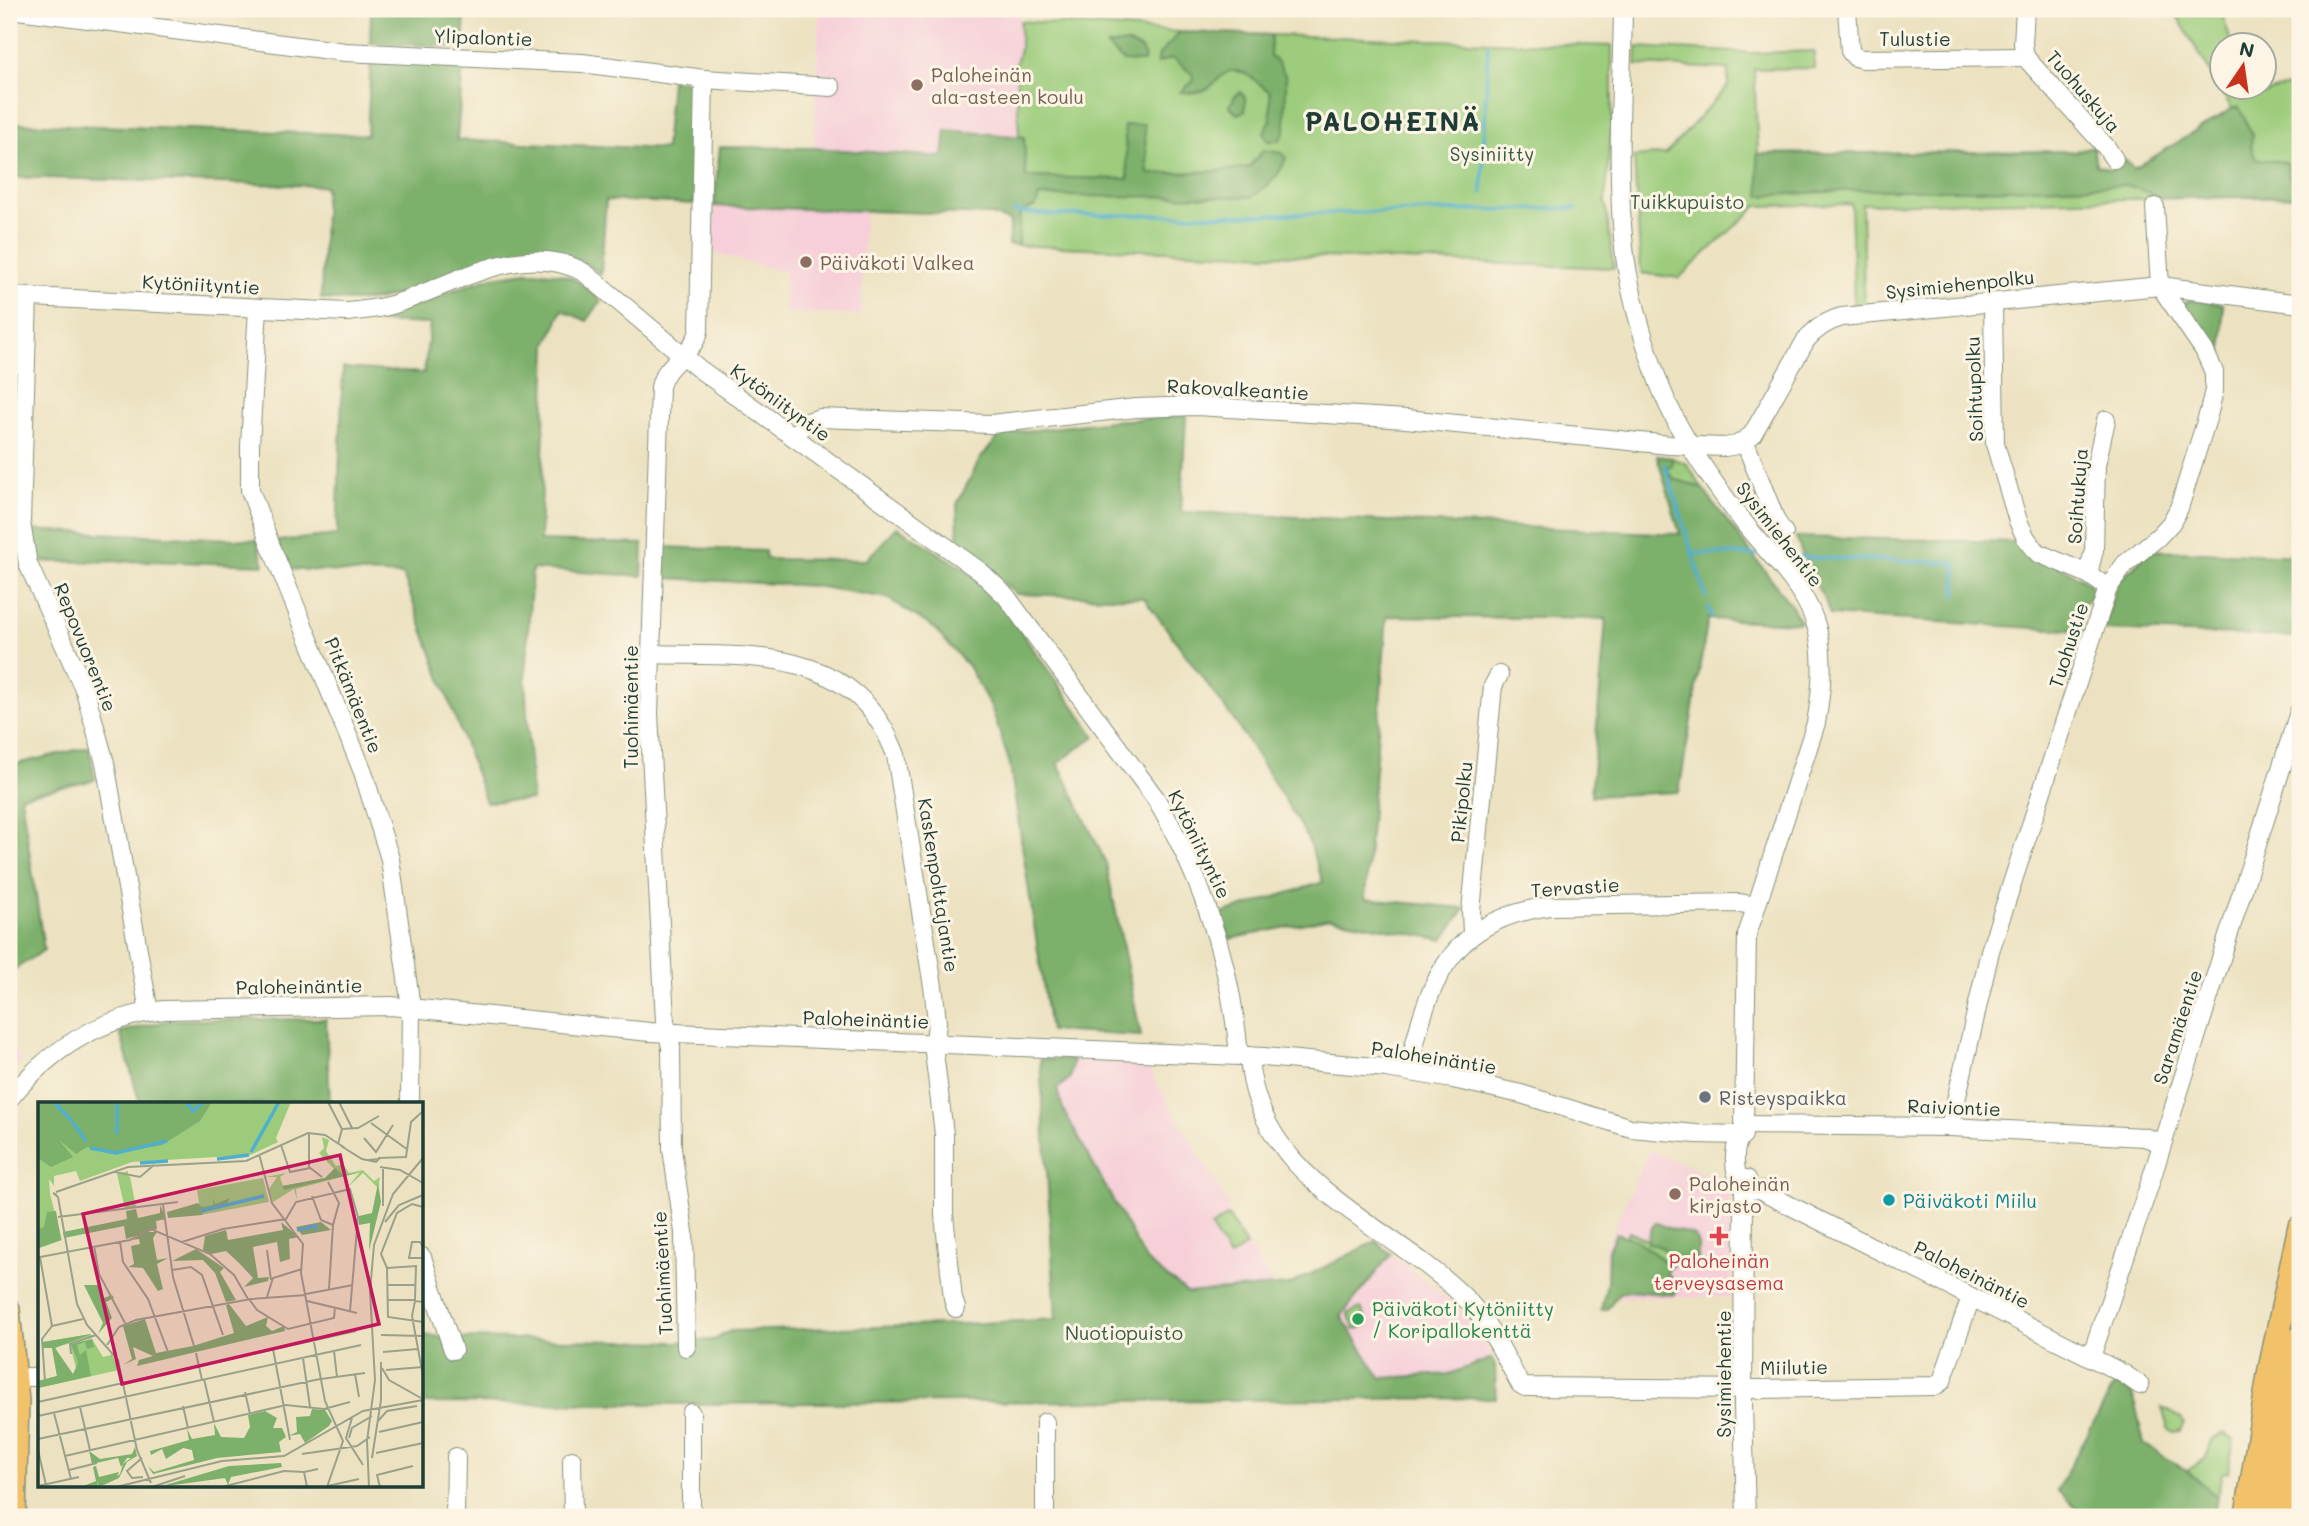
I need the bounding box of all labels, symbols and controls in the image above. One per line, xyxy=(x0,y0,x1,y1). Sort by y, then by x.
street label: Ylipalontie xyxy=(433,23,533,51)
street label: Tulustie xyxy=(1879,26,1951,51)
north arrow xyxy=(2208,32,2278,102)
text: N xyxy=(2237,35,2257,63)
street label: Tuohuskuja xyxy=(2041,45,2127,137)
place label: Paloheinän ala-asteen koulu xyxy=(931,62,1084,109)
marker: Paloheinän ala-asteen koulu xyxy=(909,77,925,93)
district label: PALOHEINÄ xyxy=(1305,104,1481,138)
park label: Sysiniitty xyxy=(1450,141,1534,166)
park label: Tuikkupuisto xyxy=(1630,189,1744,214)
place label: Päiväkoti Valkea xyxy=(820,250,975,275)
marker: Päiväkoti Valkea xyxy=(798,254,814,270)
street label: Sysimiehenpolku xyxy=(1884,264,2036,304)
street label: Kytöniityntie xyxy=(141,268,261,300)
street label: Soihtupolku xyxy=(1960,336,1988,442)
street label: Kytöniityntie xyxy=(726,357,836,447)
street label: Rakovalkeantie xyxy=(1166,373,1310,405)
street label: Soihtukuja xyxy=(2061,447,2093,545)
street label: Sysimiehentie xyxy=(1731,476,1829,592)
street label: Repovuorentie xyxy=(49,579,123,715)
street label: Tuohustie xyxy=(2042,599,2094,691)
street label: Pitkämäentie xyxy=(319,633,389,757)
street label: Tuohimäentie xyxy=(618,645,643,769)
street label: Pikipolku xyxy=(1444,760,1478,844)
street label: Kytöniityntie xyxy=(1163,785,1237,903)
street label: Kaskenpolttajantie xyxy=(913,796,965,974)
street label: Tervastie xyxy=(1530,871,1620,903)
street label: Saramäentie xyxy=(2147,966,2207,1088)
street label: Paloheinäntie xyxy=(235,972,363,1000)
street label: Paloheinäntie xyxy=(802,1004,930,1034)
street label: Paloheinäntie xyxy=(1370,1035,1498,1079)
place label: Risteyspaikka xyxy=(1719,1085,1847,1110)
marker: Risteyspaikka xyxy=(1697,1089,1713,1105)
street label: Raiviontie xyxy=(1907,1093,2001,1121)
inset map xyxy=(38,1102,424,1488)
place label: Paloheinän kirjasto xyxy=(1689,1171,1790,1218)
marker: Paloheinän kirjasto xyxy=(1667,1186,1683,1202)
place label: Päiväkoti Miilu xyxy=(1903,1188,2037,1213)
marker: Päiväkoti Miilu xyxy=(1881,1192,1897,1208)
street label: Tuohimäentie xyxy=(646,1210,678,1336)
marker: Paloheinän terveysasema xyxy=(1709,1226,1729,1246)
street label: Paloheinäntie xyxy=(1910,1234,2034,1314)
place label: Paloheinän terveysasema xyxy=(1654,1248,1784,1295)
place label: Päiväkoti Kytöniitty / Koripallokenttä xyxy=(1372,1296,1554,1343)
street label: Sysimiehentie xyxy=(1711,1310,1736,1438)
marker: Päiväkoti Kytöniitty / Koripallokenttä xyxy=(1350,1311,1366,1327)
park label: Nuotiopuisto xyxy=(1065,1320,1183,1345)
street label: Miilutie xyxy=(1760,1354,1828,1380)

